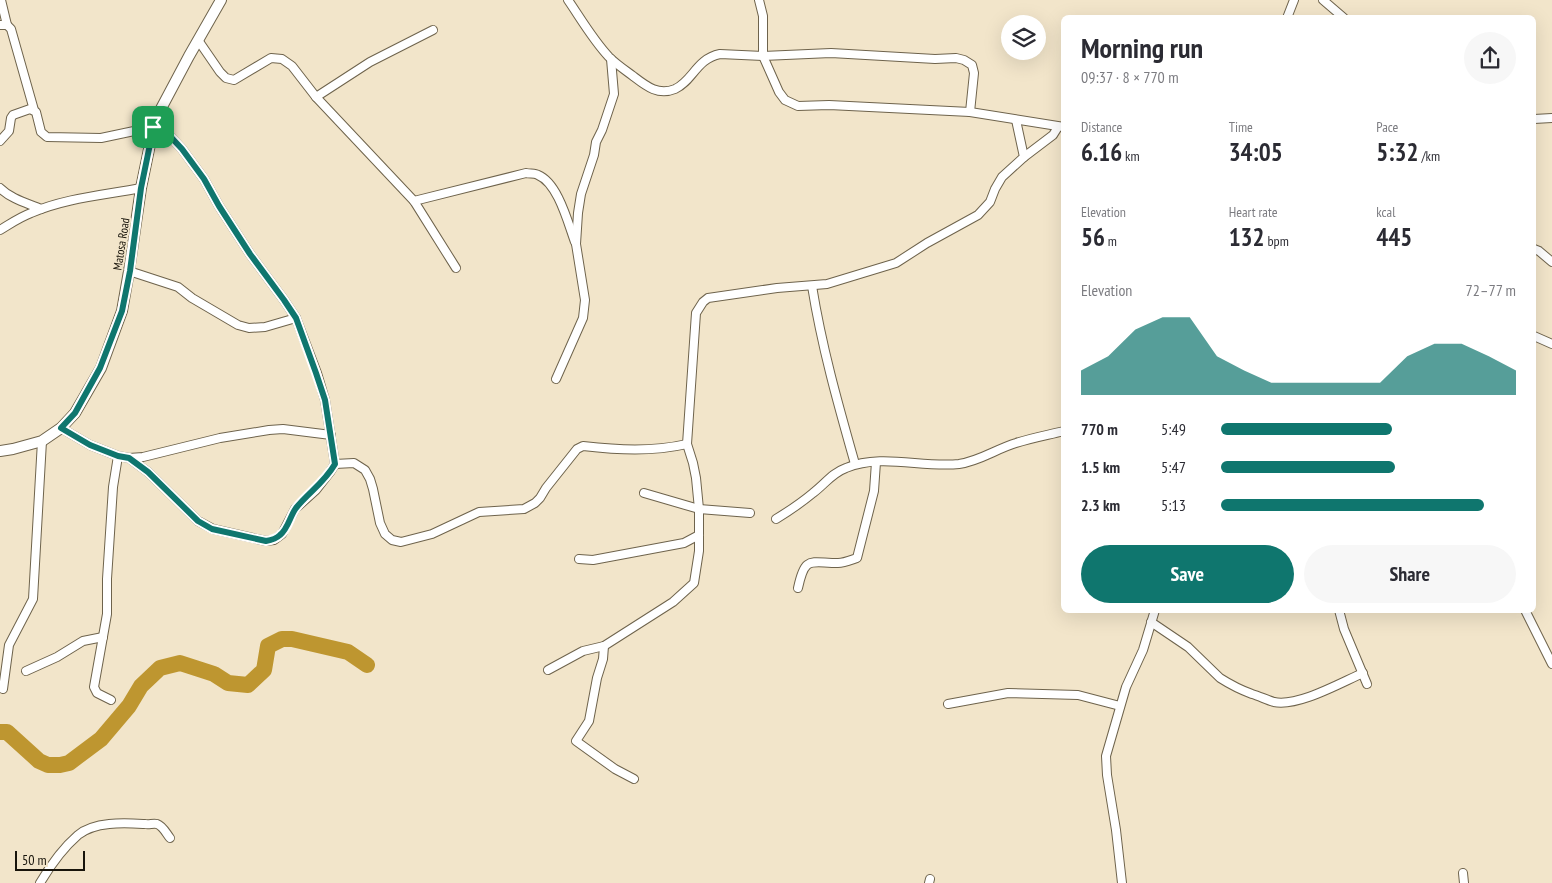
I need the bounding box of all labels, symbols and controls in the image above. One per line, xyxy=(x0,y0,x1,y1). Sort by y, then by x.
map controls xyxy=(1001,15,1046,60)
button: layers xyxy=(1001,15,1046,60)
text: Morning run xyxy=(1081,29,1203,66)
button: share xyxy=(1464,32,1516,84)
text: 09:37 · 8 × 770 m xyxy=(1081,67,1179,87)
pin xyxy=(132,106,174,148)
icon: arrive xyxy=(139,113,167,141)
text: Distance xyxy=(1081,118,1122,136)
text: Time xyxy=(1229,118,1253,136)
text: Pace xyxy=(1376,118,1398,136)
text: 6.16 xyxy=(1081,136,1122,168)
text: 34:05 xyxy=(1229,136,1283,168)
text: 5:32 xyxy=(1376,136,1418,168)
text: km xyxy=(1122,147,1140,165)
text: /km xyxy=(1418,147,1440,165)
text: Elevation xyxy=(1081,203,1126,221)
text: Heart rate xyxy=(1229,203,1278,221)
text: kcal xyxy=(1376,203,1395,221)
street label: Matosa Road xyxy=(109,217,133,271)
text: 56 xyxy=(1081,221,1105,253)
text: 132 xyxy=(1229,221,1265,253)
text: 445 xyxy=(1376,221,1412,253)
text: m xyxy=(1105,232,1117,250)
text: bpm xyxy=(1265,232,1289,250)
text: Elevation xyxy=(1081,280,1132,300)
text: 72–77 m xyxy=(1466,280,1516,300)
text: 770 m xyxy=(1081,419,1118,439)
text: 5:49 xyxy=(1161,419,1186,439)
text: 1.5 km xyxy=(1081,457,1120,477)
text: 5:47 xyxy=(1161,457,1186,477)
text: 2.3 km xyxy=(1081,495,1120,515)
text: 5:13 xyxy=(1161,495,1186,515)
button: Save xyxy=(1081,545,1294,603)
button: Share xyxy=(1304,545,1516,603)
scale bar xyxy=(15,848,85,871)
text: 50 m xyxy=(22,851,47,869)

